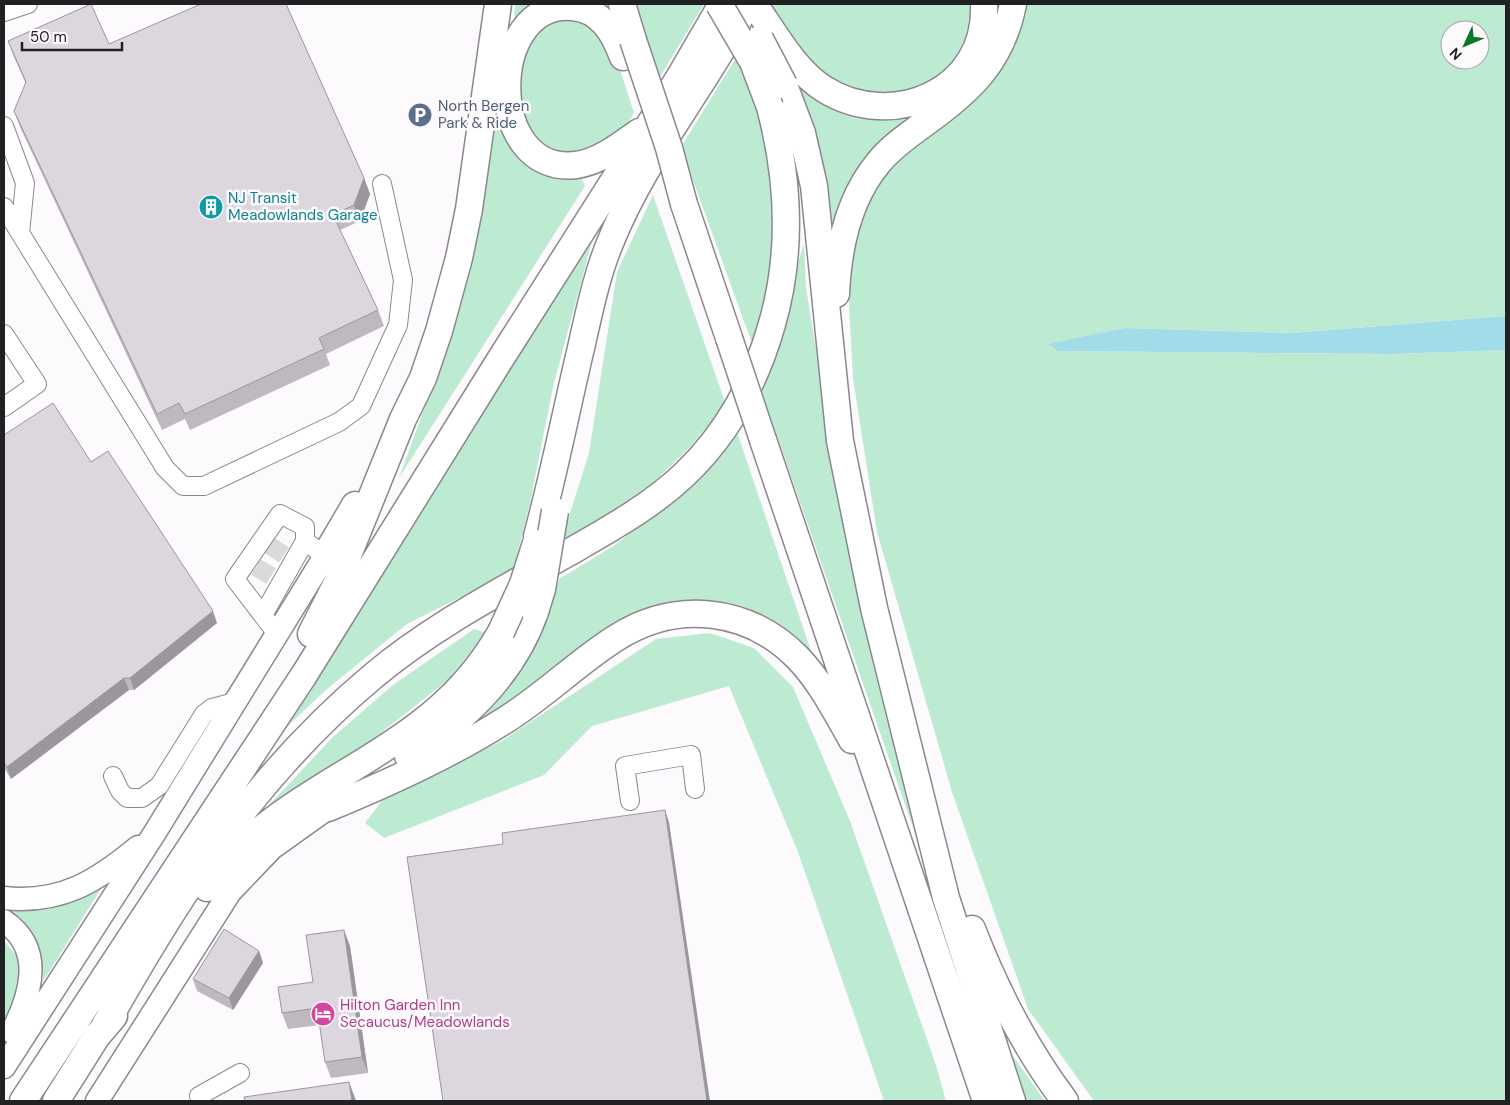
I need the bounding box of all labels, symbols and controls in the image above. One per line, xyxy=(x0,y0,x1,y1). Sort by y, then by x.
scale bar xyxy=(22,20,122,52)
north arrow xyxy=(1440,20,1490,70)
text: 50 m xyxy=(30,27,67,47)
text: N xyxy=(1446,44,1466,64)
place label: North Bergen Park & Ride xyxy=(438,96,529,133)
parking icon: North Bergen Park & Ride xyxy=(407,102,433,128)
place label: NJ Transit Meadowlands Garage xyxy=(228,188,378,225)
building icon: NJ Transit Meadowlands Garage xyxy=(198,194,224,220)
place label: Hilton Garden Inn Secaucus/Meadowlands xyxy=(340,995,510,1032)
hotel icon: Hilton Garden Inn Secaucus/Meadowlands xyxy=(310,1001,336,1027)

